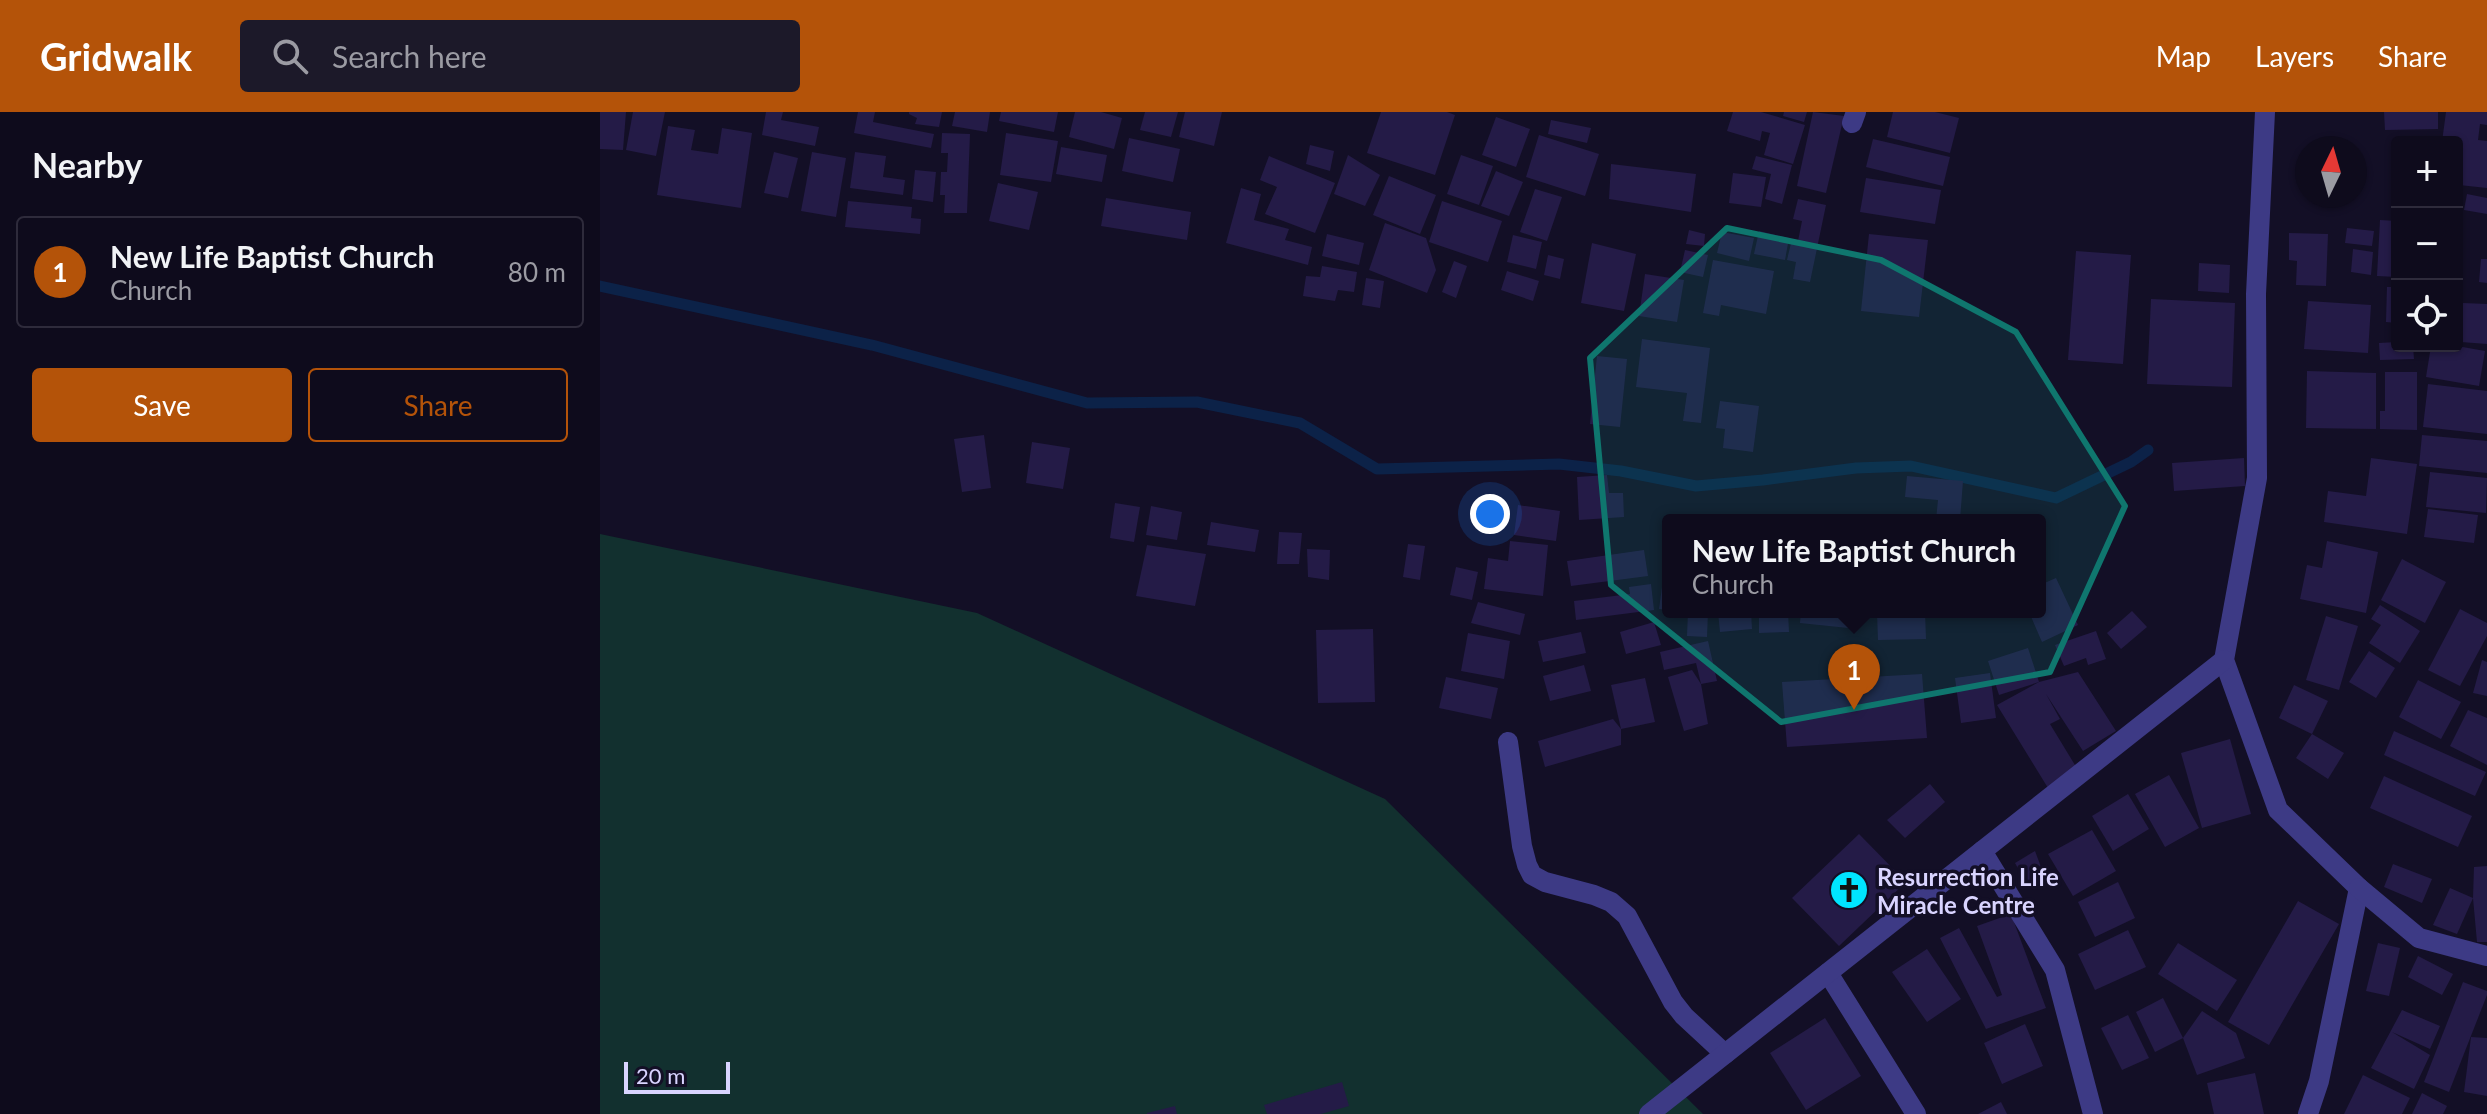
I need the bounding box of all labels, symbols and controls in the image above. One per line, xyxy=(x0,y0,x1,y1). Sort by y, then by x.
search box xyxy=(240,20,800,92)
text: Gridwalk xyxy=(40,33,192,79)
icon: search xyxy=(268,34,312,78)
text: Search here xyxy=(332,38,487,74)
text: Map xyxy=(2156,39,2211,73)
text: Layers xyxy=(2255,39,2334,73)
text: Share xyxy=(2378,39,2447,73)
north arrow xyxy=(2295,136,2367,208)
map controls xyxy=(2391,136,2463,352)
button: + xyxy=(2391,136,2463,208)
text: Nearby xyxy=(32,144,143,185)
button: − xyxy=(2391,208,2463,280)
text: New Life Baptist Church xyxy=(110,238,434,274)
text: 1 xyxy=(52,256,68,288)
text: 80 m xyxy=(508,256,566,288)
text: Church xyxy=(110,274,192,306)
button: locate xyxy=(2391,280,2463,352)
button: Save xyxy=(32,368,292,442)
button: Share xyxy=(308,368,568,442)
your location xyxy=(1470,494,1510,534)
popup xyxy=(1662,514,2046,618)
text: New Life Baptist Church xyxy=(1692,532,2016,568)
text: Church xyxy=(1692,568,1774,600)
pin: 1 xyxy=(1828,644,1880,710)
place label: Resurrection Life Miracle Centre xyxy=(1877,862,2059,919)
church icon: Resurrection Life Miracle Centre xyxy=(1828,869,1870,911)
scale bar xyxy=(624,1058,730,1094)
text: 20 m xyxy=(636,1062,685,1089)

